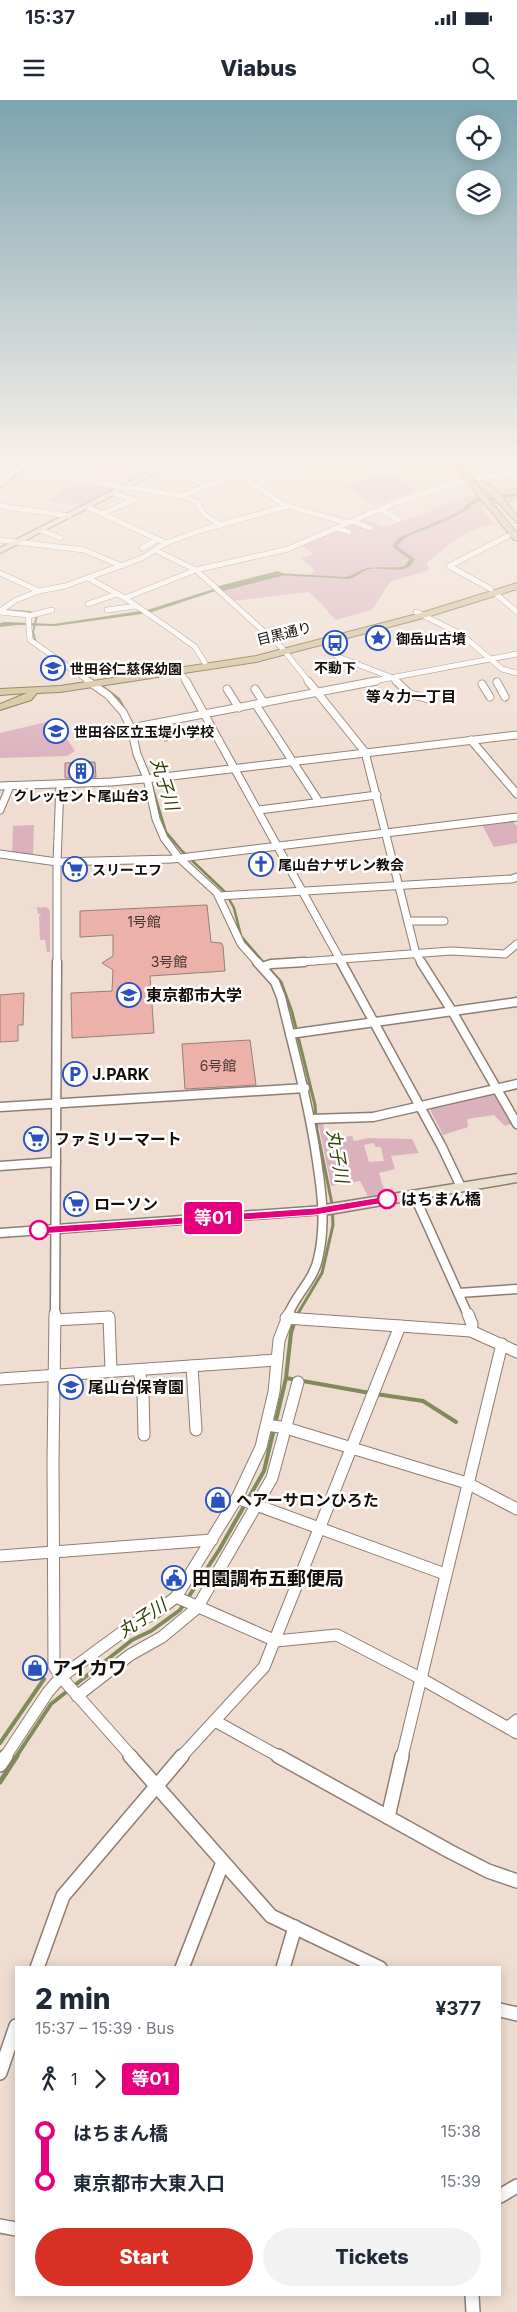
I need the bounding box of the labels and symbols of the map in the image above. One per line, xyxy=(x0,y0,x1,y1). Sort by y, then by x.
street label: 目黒通り xyxy=(255,618,313,648)
place icon: 御岳山古墳 xyxy=(365,625,391,651)
bus stop icon: 不動下 xyxy=(322,630,348,656)
place label: 御岳山古墳 xyxy=(396,630,466,647)
school or university icon: 世田谷仁慈保幼園 xyxy=(40,655,66,681)
place label: 不動下 xyxy=(314,659,356,676)
place label: 世田谷仁慈保幼園 xyxy=(70,660,182,677)
district label: 等々力一丁目 xyxy=(366,687,456,706)
school or university icon: 世田谷区立玉堤小学校 xyxy=(43,718,69,744)
place label: 世田谷区立玉堤小学校 xyxy=(74,723,214,740)
water label: 丸子川 xyxy=(147,755,184,815)
building icon: クレッセント尾山台3 xyxy=(68,758,94,784)
place label: クレッセント尾山台3 xyxy=(13,787,149,804)
church icon: 尾山台ナザレン教会 xyxy=(248,851,274,877)
supermarket icon: スリーエフ xyxy=(62,856,88,882)
place label: 尾山台ナザレン教会 xyxy=(278,856,404,873)
place label: スリーエフ xyxy=(92,861,162,878)
house number: 1号館 xyxy=(127,913,161,930)
house number: 3号館 xyxy=(151,953,187,970)
school or university icon: 東京都市大学 xyxy=(116,982,142,1008)
place label: 東京都市大学 xyxy=(146,985,242,1005)
house number: 6号館 xyxy=(200,1057,236,1074)
parking icon: J.PARK xyxy=(62,1061,88,1087)
place label: J.PARK xyxy=(92,1064,150,1084)
supermarket icon: ファミリーマート xyxy=(23,1126,49,1152)
water label: 丸子川 xyxy=(323,1128,353,1186)
place label: ファミリーマート xyxy=(54,1129,182,1149)
marker: はちまん橋 xyxy=(377,1189,397,1209)
place label: はちまん橋 xyxy=(401,1189,481,1209)
supermarket icon: ローソン xyxy=(63,1191,89,1217)
place label: ローソン xyxy=(94,1194,158,1214)
line badge: 等01 xyxy=(184,1202,242,1234)
unlabelled marker xyxy=(29,1220,49,1240)
school or university icon: 尾山台保育園 xyxy=(58,1374,84,1400)
place label: 尾山台保育園 xyxy=(88,1377,184,1397)
shop icon: ヘアーサロンひろた xyxy=(205,1487,231,1513)
place label: ヘアーサロンひろた xyxy=(236,1490,379,1510)
public building icon: 田園調布五郵便局 xyxy=(161,1565,187,1591)
place label: 田園調布五郵便局 xyxy=(192,1567,344,1590)
water label: 丸子川 xyxy=(114,1593,172,1642)
shop icon: アイカワ xyxy=(22,1655,48,1681)
place label: アイカワ xyxy=(52,1657,127,1680)

